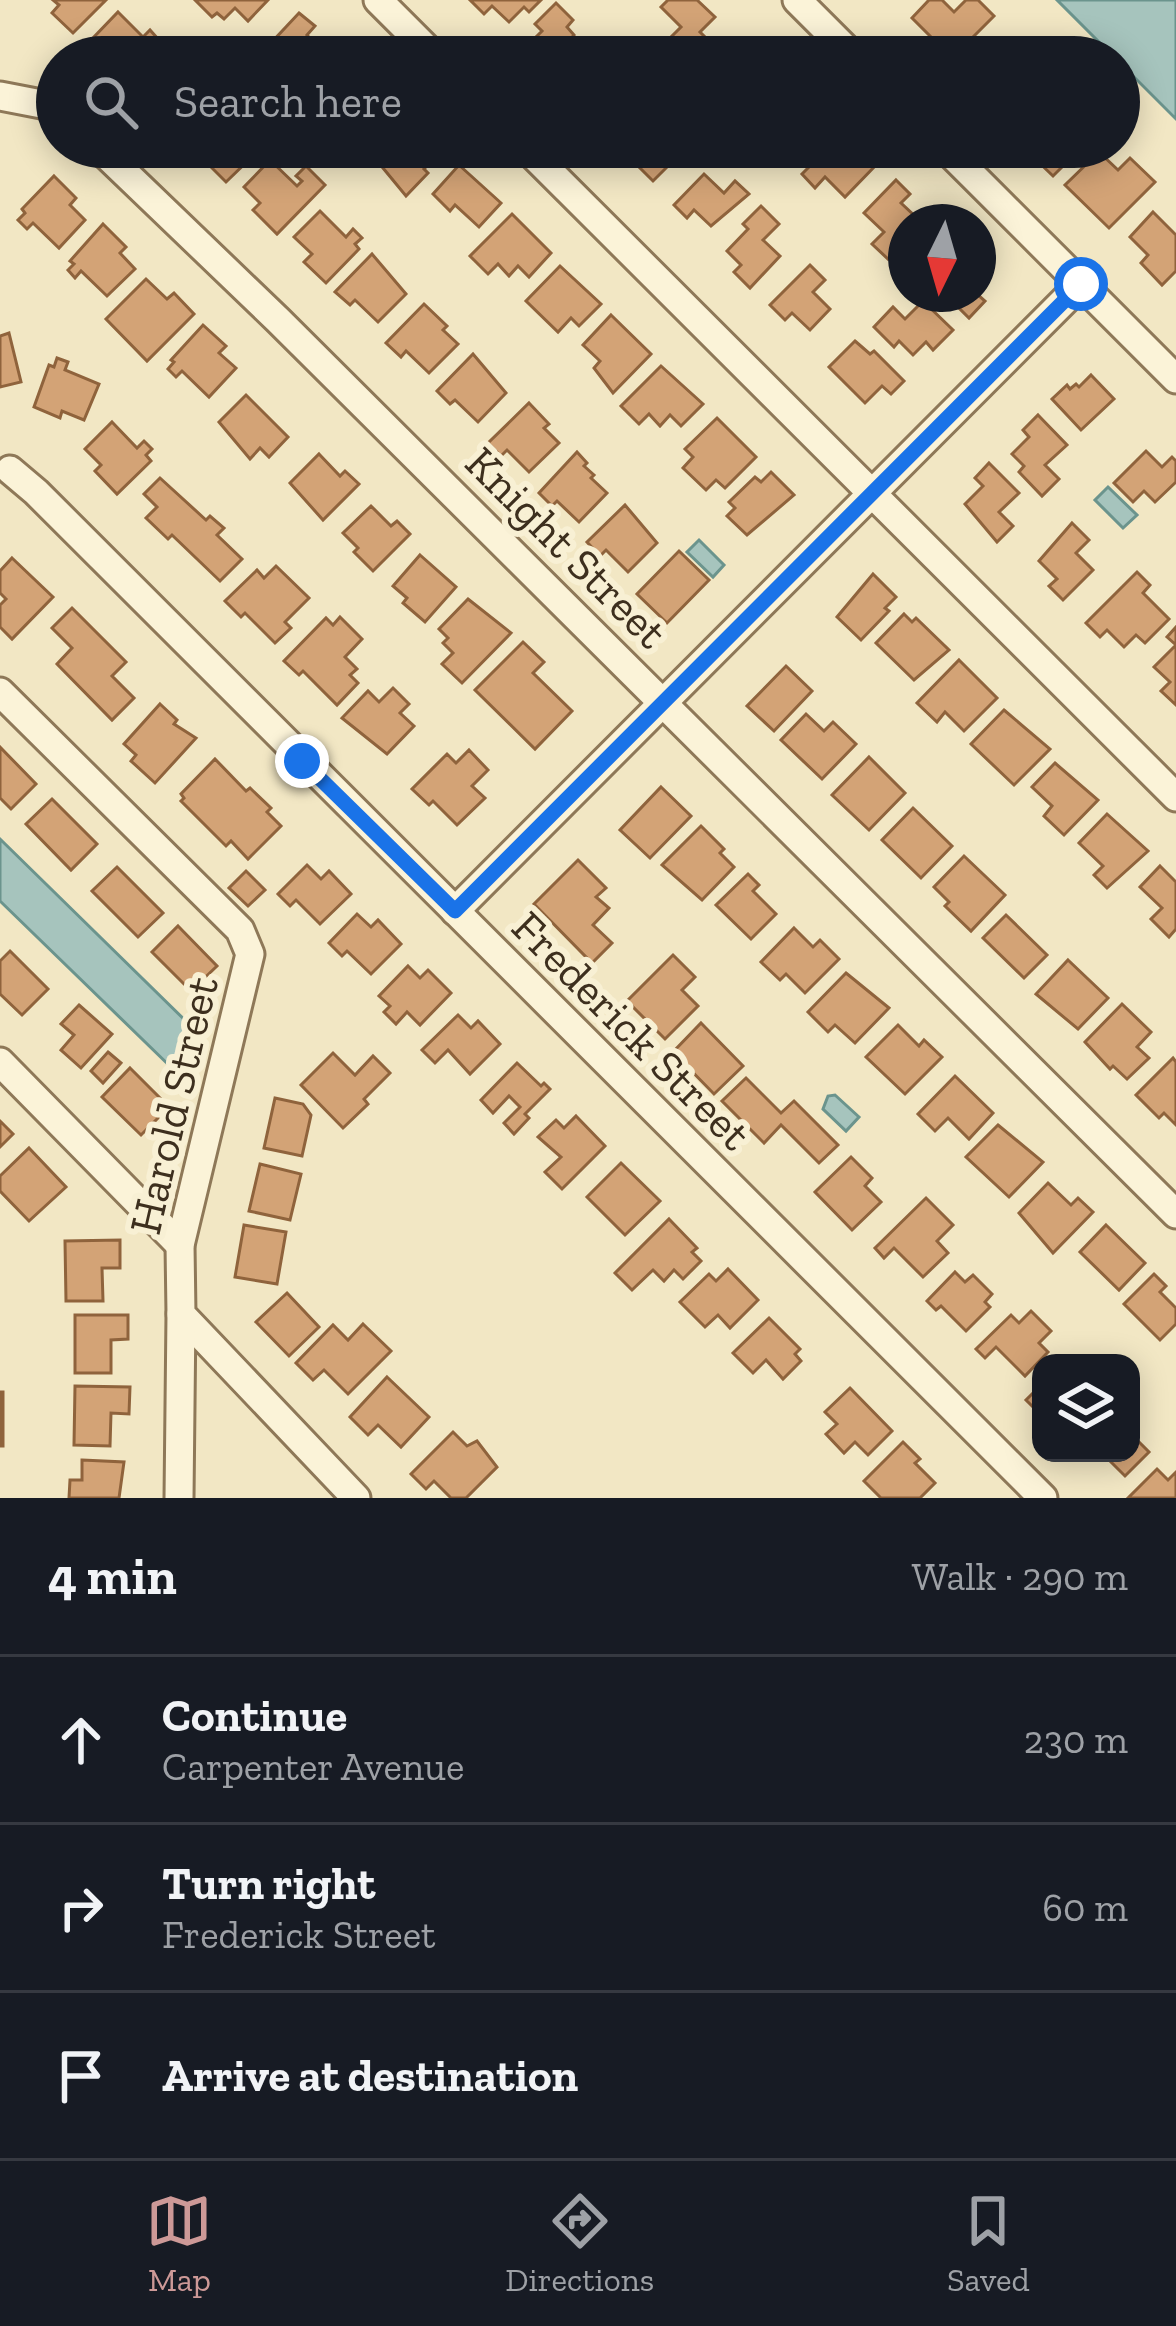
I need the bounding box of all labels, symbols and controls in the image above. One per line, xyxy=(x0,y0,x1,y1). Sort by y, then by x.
search box xyxy=(36,36,1140,168)
icon: search xyxy=(78,69,144,135)
text: Search here xyxy=(174,75,402,129)
north arrow xyxy=(888,204,996,312)
route start xyxy=(1054,257,1108,311)
street label: Knight Street xyxy=(454,436,678,660)
route end xyxy=(275,734,329,788)
street label: Frederick Street xyxy=(501,900,762,1162)
street label: Harold Street xyxy=(118,971,230,1239)
map controls xyxy=(1032,1354,1140,1462)
button: layers xyxy=(1032,1354,1140,1462)
text: 4 min xyxy=(48,1546,177,1607)
text: Walk · 290 m xyxy=(912,1553,1128,1600)
text: Continue xyxy=(162,1689,347,1743)
icon: ahead xyxy=(48,1707,114,1773)
text: 230 m xyxy=(1024,1716,1128,1763)
text: Carpenter Avenue xyxy=(162,1743,464,1790)
text: Turn right xyxy=(162,1857,375,1911)
icon: right xyxy=(48,1875,114,1941)
text: 60 m xyxy=(1042,1884,1128,1931)
text: Frederick Street xyxy=(162,1911,435,1958)
icon: arrive xyxy=(48,2043,114,2109)
text: Arrive at destination xyxy=(162,2049,578,2103)
tab: Map xyxy=(146,2188,212,2299)
tab: Directions xyxy=(505,2188,654,2299)
tab: Saved xyxy=(947,2188,1030,2299)

